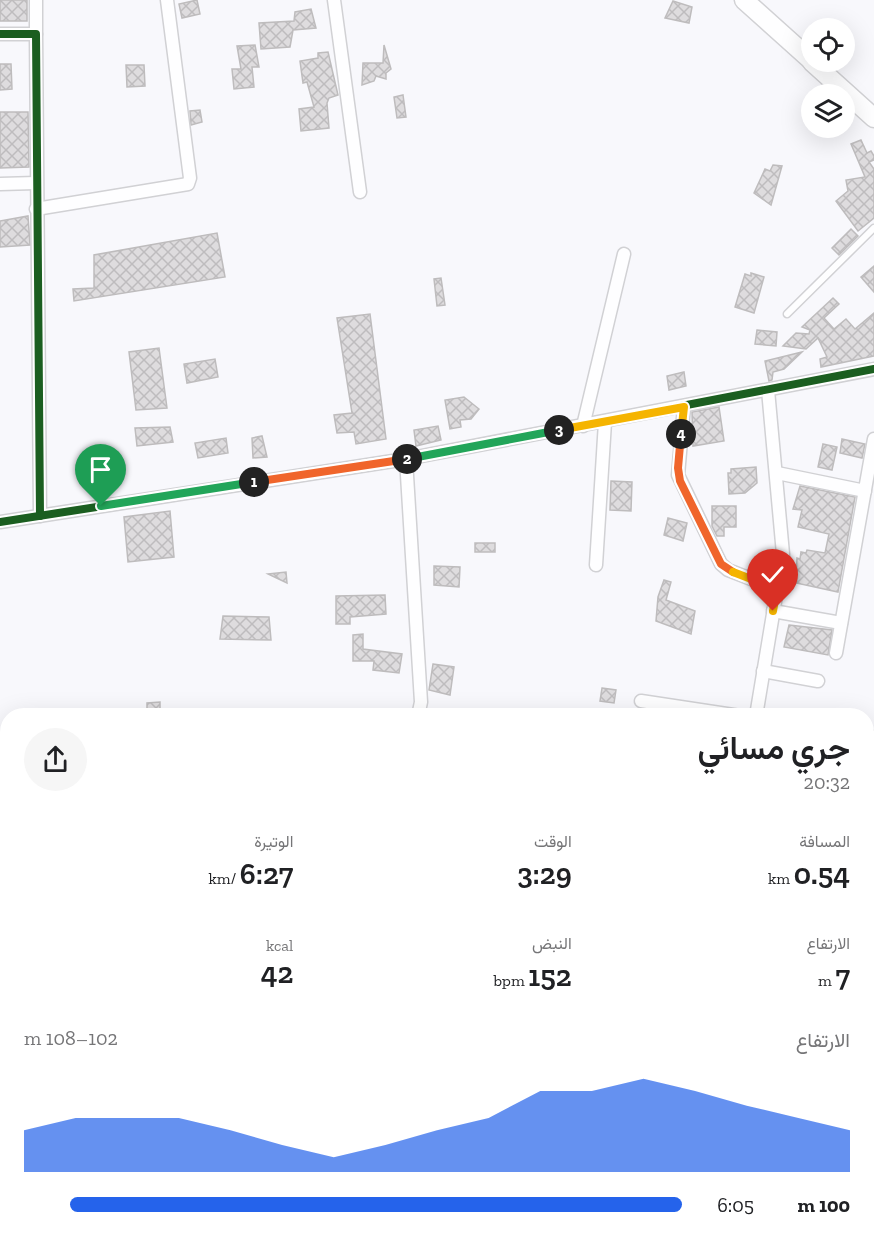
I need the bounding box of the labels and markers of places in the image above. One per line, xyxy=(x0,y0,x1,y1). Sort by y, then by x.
pin: 3 xyxy=(544,415,574,445)
pin: 4 xyxy=(666,419,696,449)
pin xyxy=(75,444,126,506)
pin: 2 xyxy=(392,444,422,474)
pin: 1 xyxy=(239,467,269,497)
pin xyxy=(747,549,798,611)

